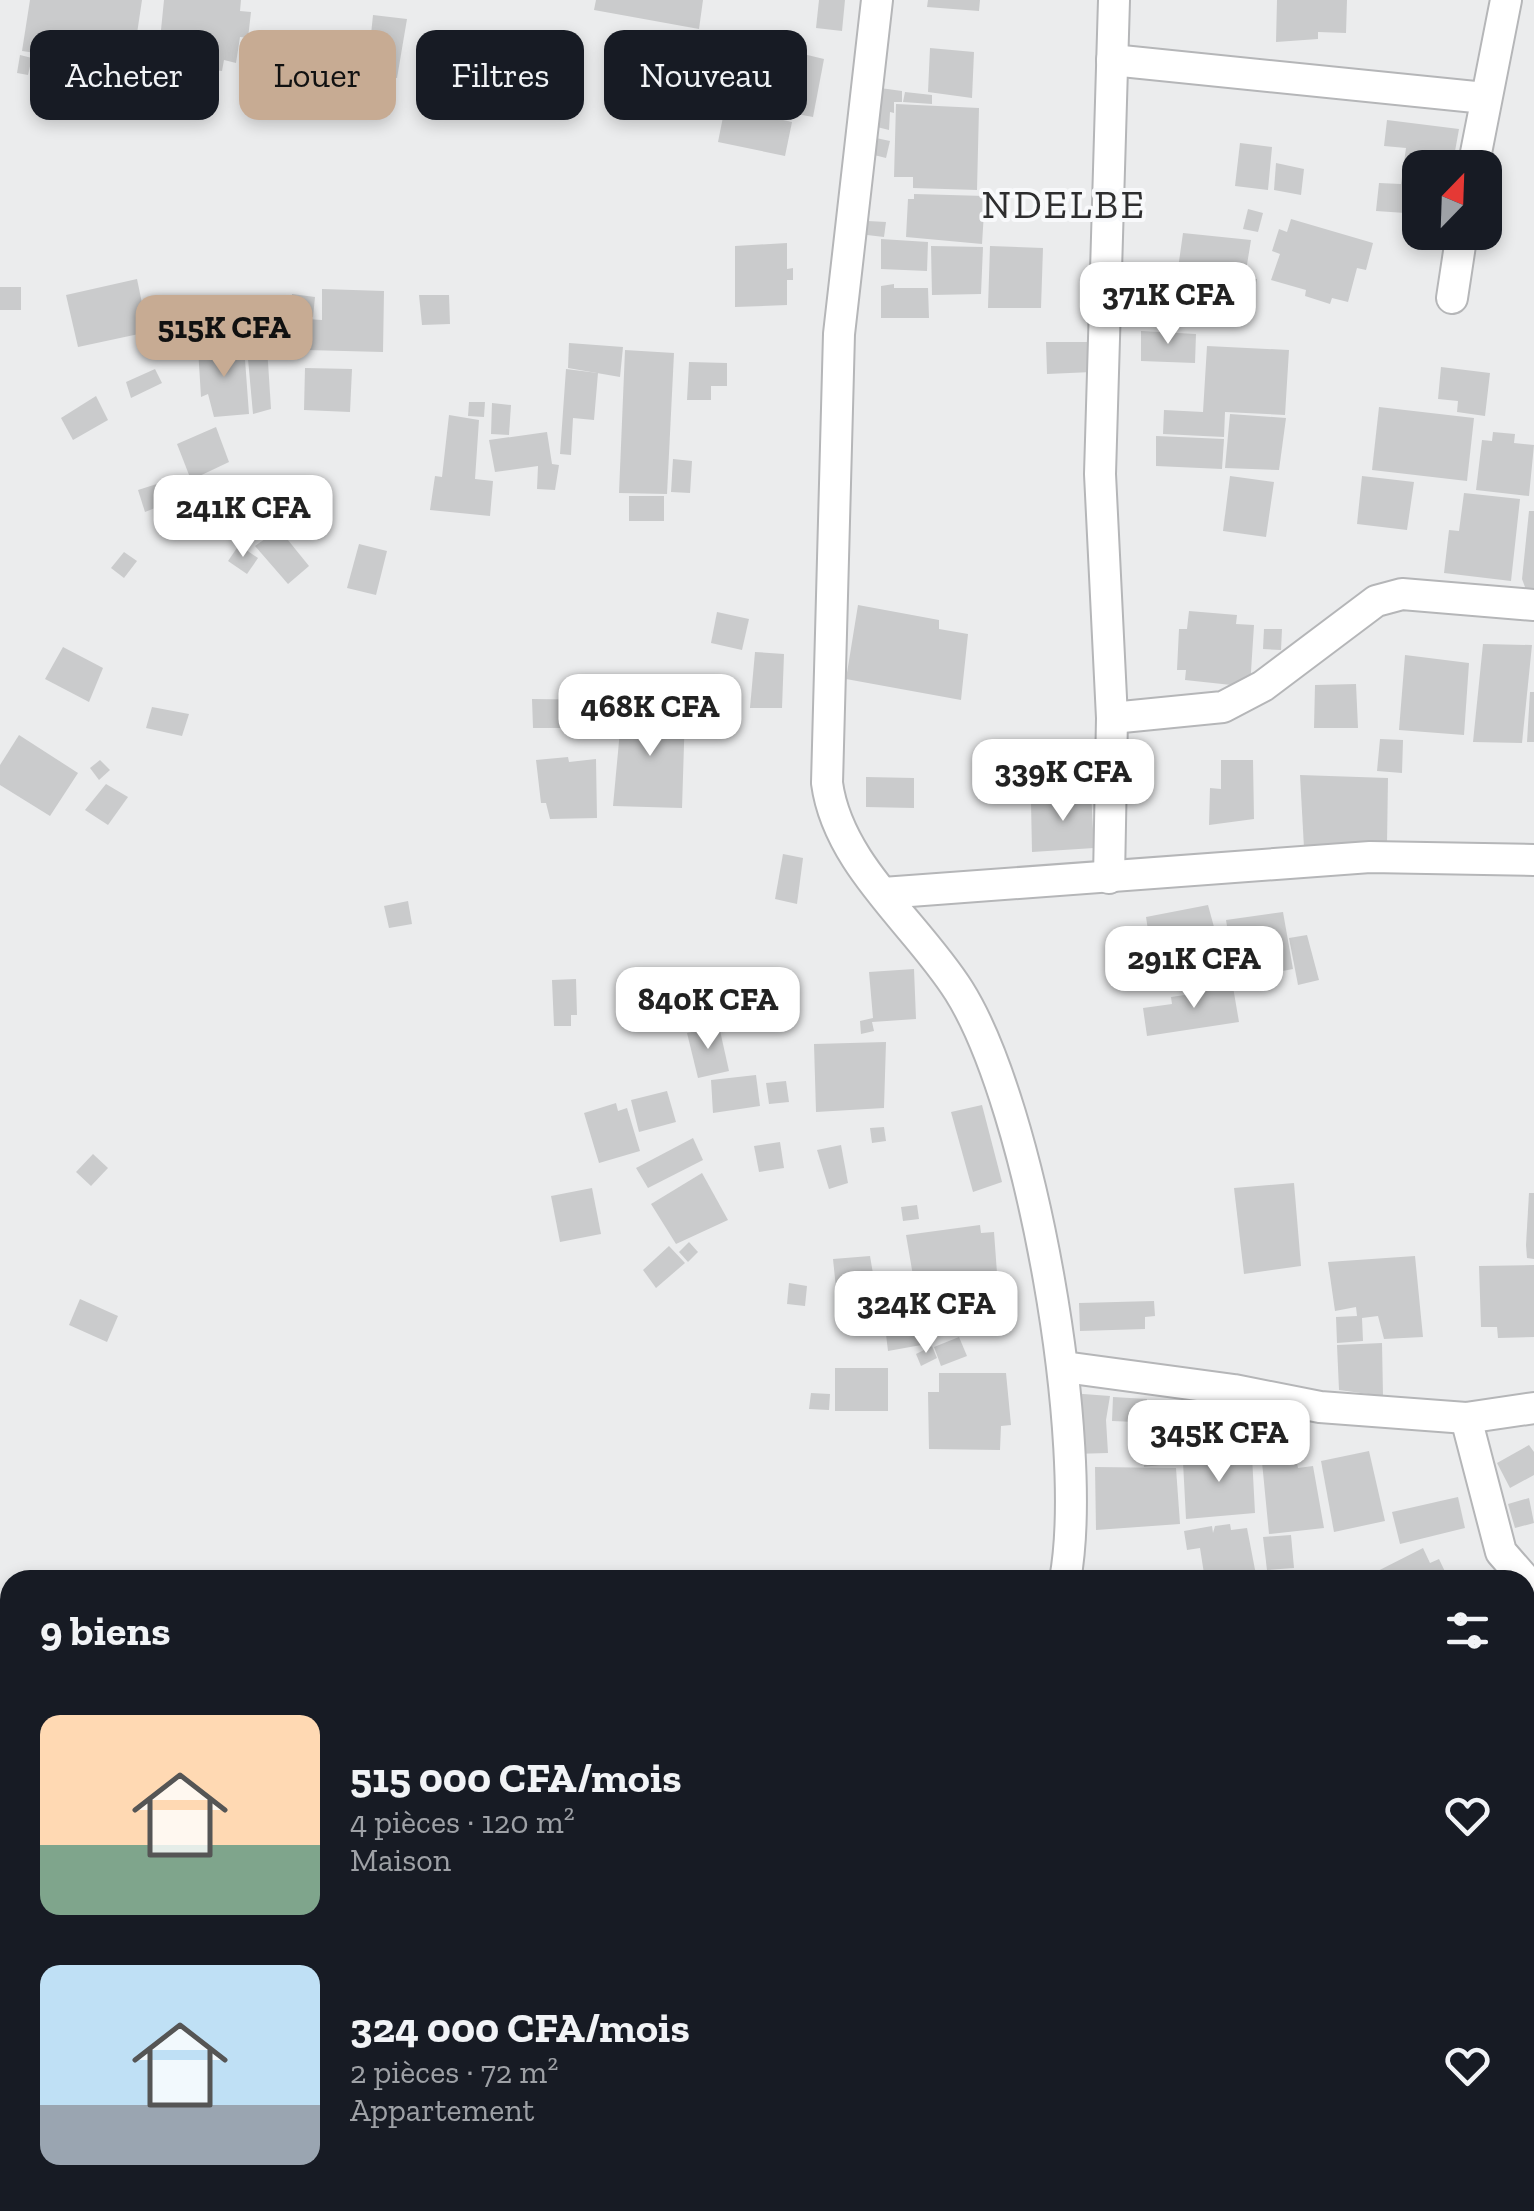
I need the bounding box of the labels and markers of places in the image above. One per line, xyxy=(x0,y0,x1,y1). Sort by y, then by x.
pin: 371K CFA xyxy=(1065,262,1271,347)
pin: 515K CFA xyxy=(121,295,327,380)
pin: 241K CFA xyxy=(140,475,346,560)
pin: 468K CFA xyxy=(547,674,753,759)
pin: 339K CFA xyxy=(960,739,1166,824)
pin: 291K CFA xyxy=(1091,926,1297,1011)
pin: 840K CFA xyxy=(605,967,811,1052)
pin: 324K CFA xyxy=(823,1271,1029,1356)
pin: 345K CFA xyxy=(1116,1400,1322,1485)

